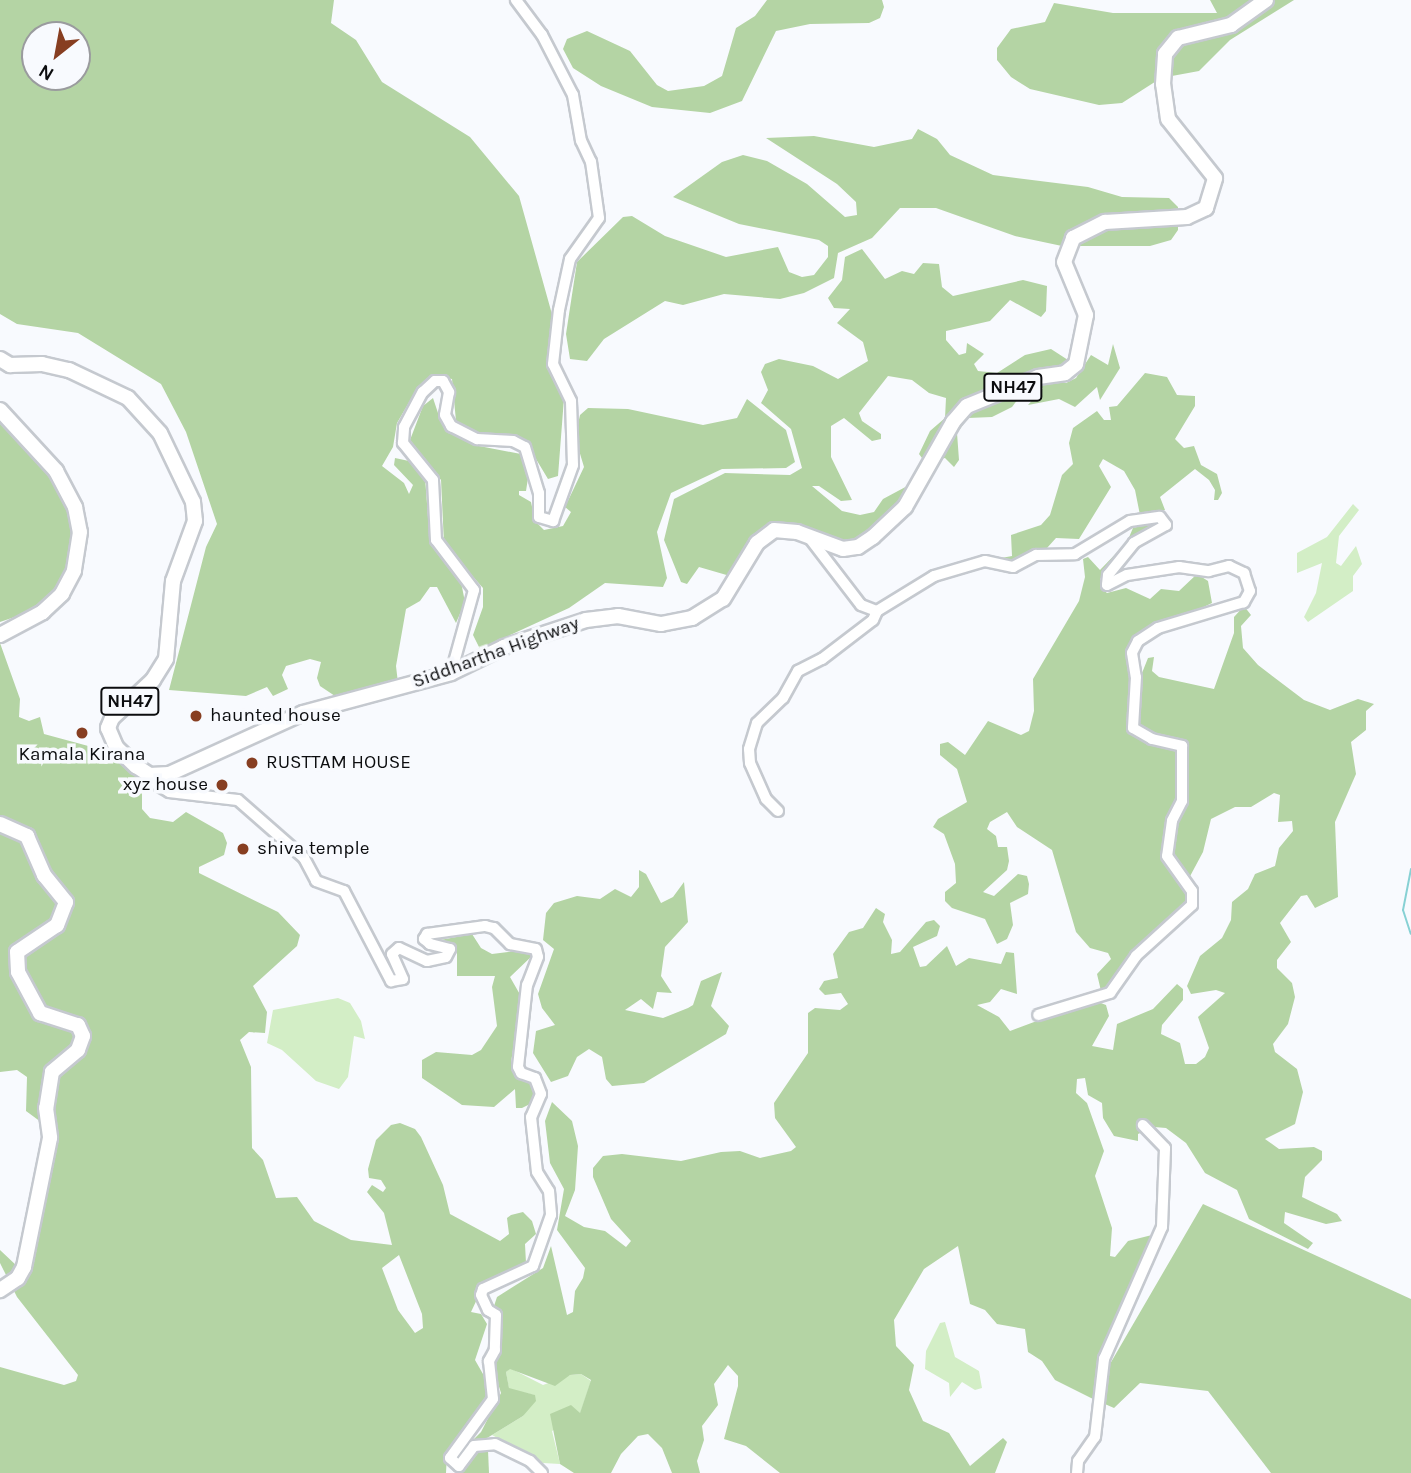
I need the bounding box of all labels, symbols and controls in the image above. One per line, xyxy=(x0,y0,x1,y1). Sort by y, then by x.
north arrow xyxy=(21,21,91,91)
text: N xyxy=(35,59,58,85)
road number: NH47 xyxy=(983,372,1043,402)
street label: Siddhartha Highway xyxy=(410,612,582,694)
road number: NH47 xyxy=(100,686,160,716)
place label: haunted house xyxy=(210,705,341,727)
marker: haunted house xyxy=(188,708,204,724)
marker: Kamala Kirana xyxy=(74,725,90,741)
place label: Kamala Kirana xyxy=(19,744,145,766)
place label: RUSTTAM HOUSE xyxy=(266,752,411,774)
marker: RUSTTAM HOUSE xyxy=(244,755,260,771)
place label: xyz house xyxy=(123,774,208,796)
marker: xyz house xyxy=(214,777,230,793)
place label: shiva temple xyxy=(257,838,369,860)
marker: shiva temple xyxy=(235,841,251,857)

